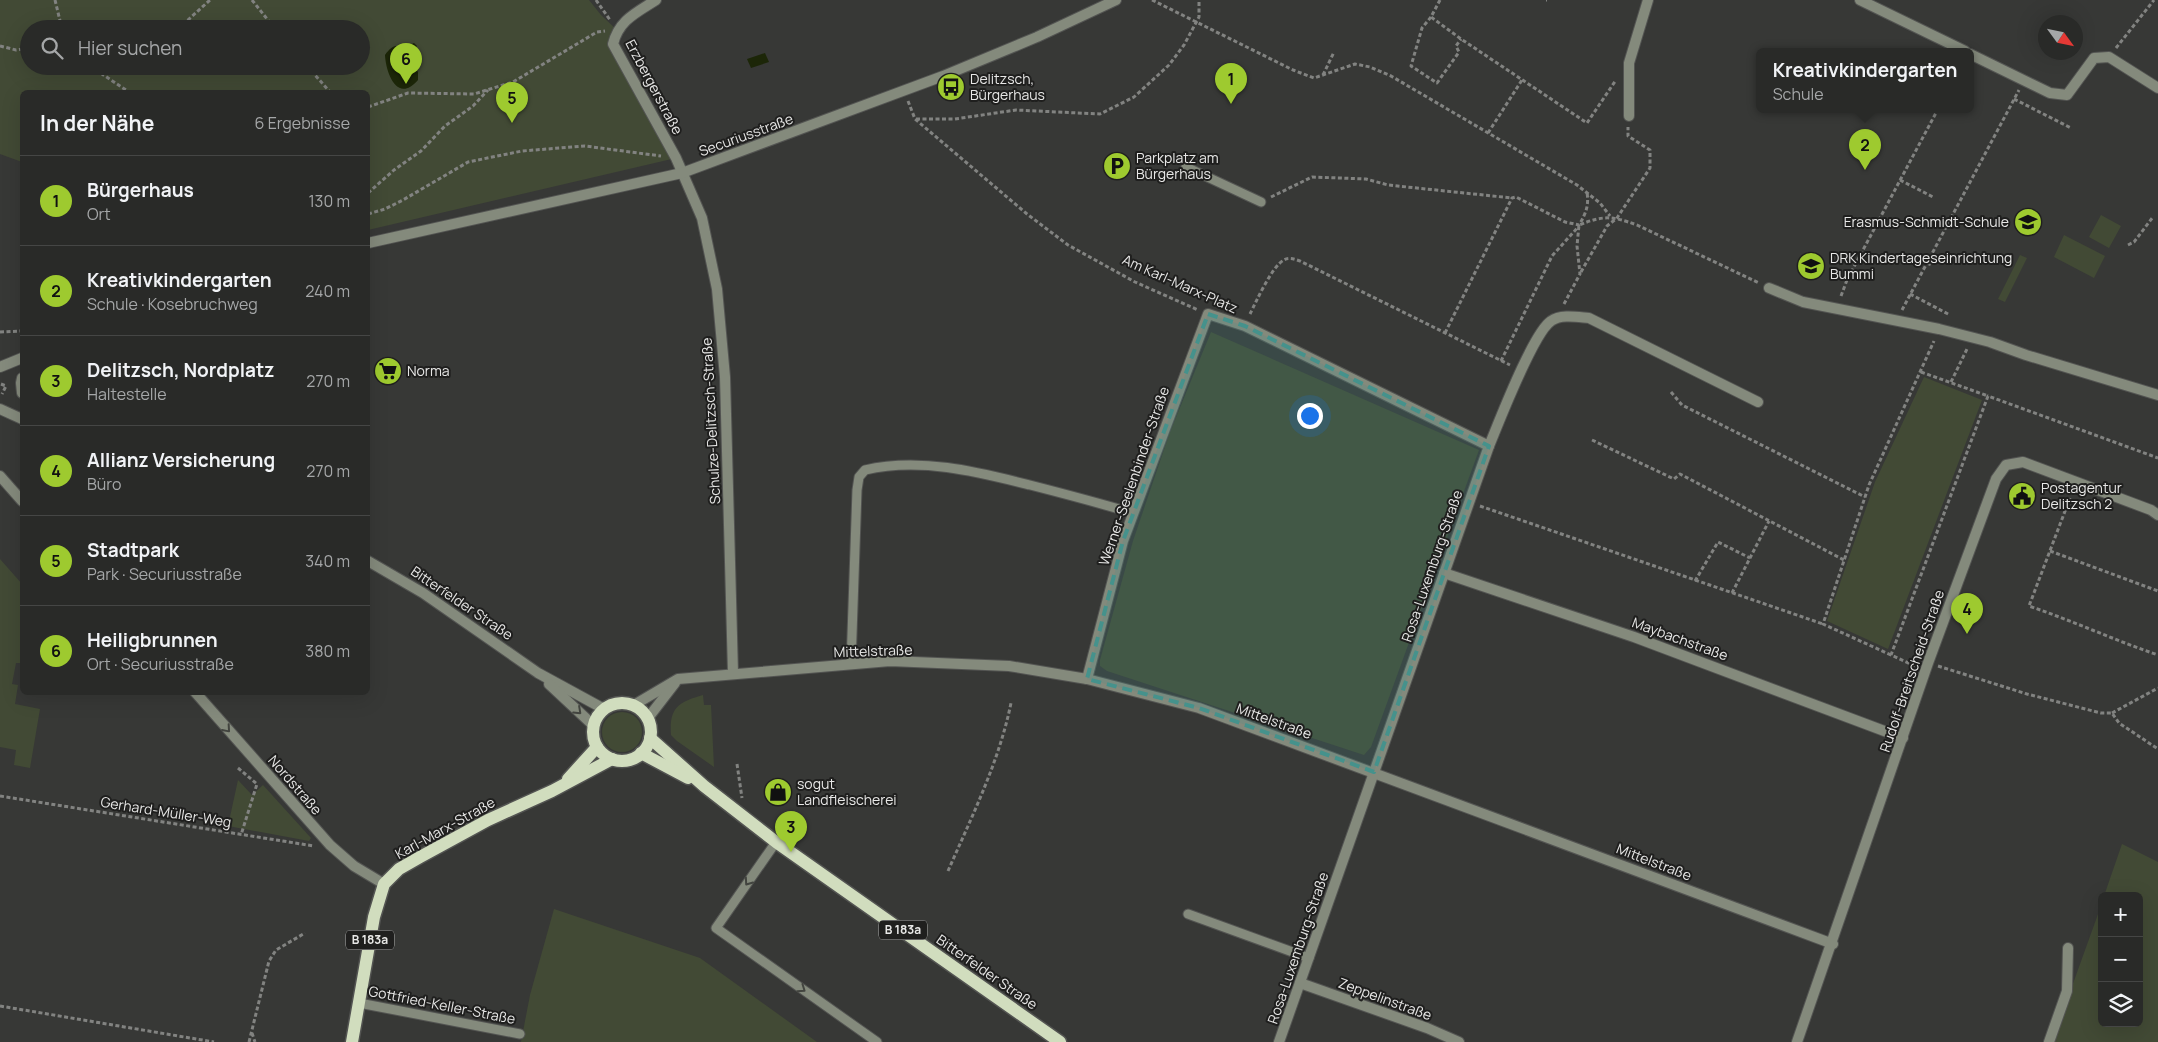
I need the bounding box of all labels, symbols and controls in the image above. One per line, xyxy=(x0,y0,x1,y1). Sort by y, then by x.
north arrow xyxy=(2038,15,2083,60)
search box xyxy=(20,20,370,75)
icon: search xyxy=(38,34,66,62)
text: Hier suchen xyxy=(78,35,182,61)
street label: Erzbergerstraße xyxy=(621,36,687,138)
pin: 6 xyxy=(390,43,422,84)
popup xyxy=(1756,48,1974,113)
text: Kreativkindergarten xyxy=(1773,57,1957,83)
pin: 1 xyxy=(1215,63,1247,104)
place label: Delitzsch, Bürgerhaus xyxy=(970,69,1045,104)
bus stop icon: Delitzsch, Bürgerhaus xyxy=(936,72,966,102)
pin: 5 xyxy=(496,82,528,123)
text: Schule xyxy=(1773,83,1824,105)
text: In der Nähe xyxy=(40,109,154,137)
street label: Securiusstraße xyxy=(696,109,796,160)
text: 6 Ergebnisse xyxy=(255,112,350,134)
pin: 2 xyxy=(1849,129,1881,170)
place label: Parkplatz am Bürgerhaus xyxy=(1136,148,1219,183)
parking icon: Parkplatz am Bürgerhaus xyxy=(1102,151,1132,181)
text: Bürgerhaus xyxy=(87,177,194,203)
text: 1 xyxy=(52,190,60,212)
text: 130 m xyxy=(308,190,350,212)
text: Ort xyxy=(87,203,111,225)
school or university icon: Erasmus-Schmidt-Schule xyxy=(2013,207,2043,237)
place label: Erasmus-Schmidt-Schule xyxy=(1844,212,2009,231)
place label: DRK Kindertageseinrichtung Bummi xyxy=(1830,248,2012,283)
street label: Am Karl-Marx-Platz xyxy=(1120,250,1241,317)
school or university icon: DRK Kindertageseinrichtung Bummi xyxy=(1796,251,1826,281)
text: Kreativkindergarten xyxy=(87,267,272,293)
text: 2 xyxy=(51,280,61,302)
text: 240 m xyxy=(305,280,350,302)
text: Schule · Kosebruchweg xyxy=(87,293,258,315)
street label: Schulze-Delitzsch-Straße xyxy=(697,337,724,505)
supermarket icon: Norma xyxy=(373,356,403,386)
text: Delitzsch, Nordplatz xyxy=(87,357,274,383)
place label: Norma xyxy=(407,361,450,380)
text: 3 xyxy=(51,370,61,392)
text: 270 m xyxy=(306,370,350,392)
text: Haltestelle xyxy=(87,383,167,405)
street label: Werner-Seelenbinder-Straße xyxy=(1094,384,1173,568)
your location xyxy=(1297,403,1323,429)
text: Allianz Versicherung xyxy=(87,447,275,473)
text: 4 xyxy=(51,460,61,482)
text: 270 m xyxy=(306,460,350,482)
text: Büro xyxy=(87,473,121,495)
place label: Postagentur Delitzsch 2 xyxy=(2041,478,2122,513)
public building icon: Postagentur Delitzsch 2 xyxy=(2007,481,2037,511)
street label: Rosa-Luxemburg-Straße xyxy=(1397,487,1466,644)
text: Stadtpark xyxy=(87,537,179,563)
text: 5 xyxy=(51,550,61,572)
text: 340 m xyxy=(305,550,350,572)
street label: Bitterfelder Straße xyxy=(408,561,517,644)
text: Park · Securiusstraße xyxy=(87,563,242,585)
street label: Rudolf-Breitscheid-Straße xyxy=(1875,587,1948,755)
pin: 4 xyxy=(1951,593,1983,634)
street label: Maybachstraße xyxy=(1630,612,1731,665)
text: Heiligbrunnen xyxy=(87,627,218,653)
text: 6 xyxy=(51,640,61,662)
text: 380 m xyxy=(305,640,350,662)
street label: Mittelstraße xyxy=(833,640,913,661)
text: Ort · Securiusstraße xyxy=(87,653,234,675)
street label: Mittelstraße xyxy=(1234,698,1315,743)
one-way arrow xyxy=(573,705,582,714)
one-way arrow xyxy=(221,723,230,732)
street label: Nordstraße xyxy=(264,751,327,819)
place label: sogut Landfleischerei xyxy=(797,774,897,809)
shop icon: sogut Landfleischerei xyxy=(763,777,793,807)
street label: Gerhard-Müller-Weg xyxy=(99,792,233,831)
street label: Karl-Marx-Straße xyxy=(391,792,498,863)
pin: 3 xyxy=(775,811,807,852)
street label: Mittelstraße xyxy=(1614,839,1694,885)
street label: Rosa-Luxemburg-Straße xyxy=(1263,869,1332,1026)
one-way arrow xyxy=(745,876,754,885)
map controls xyxy=(2098,892,2143,1027)
button: + xyxy=(2098,892,2143,937)
road number: B 183a xyxy=(879,920,927,940)
road number: B 183a xyxy=(346,930,394,950)
street label: Bitterfelder Straße xyxy=(933,930,1042,1014)
button: − xyxy=(2098,937,2143,982)
street label: Zeppelinstraße xyxy=(1336,973,1435,1024)
street label: Gottfried-Keller-Straße xyxy=(367,981,517,1028)
button: layers xyxy=(2098,982,2143,1027)
one-way arrow xyxy=(797,983,806,992)

